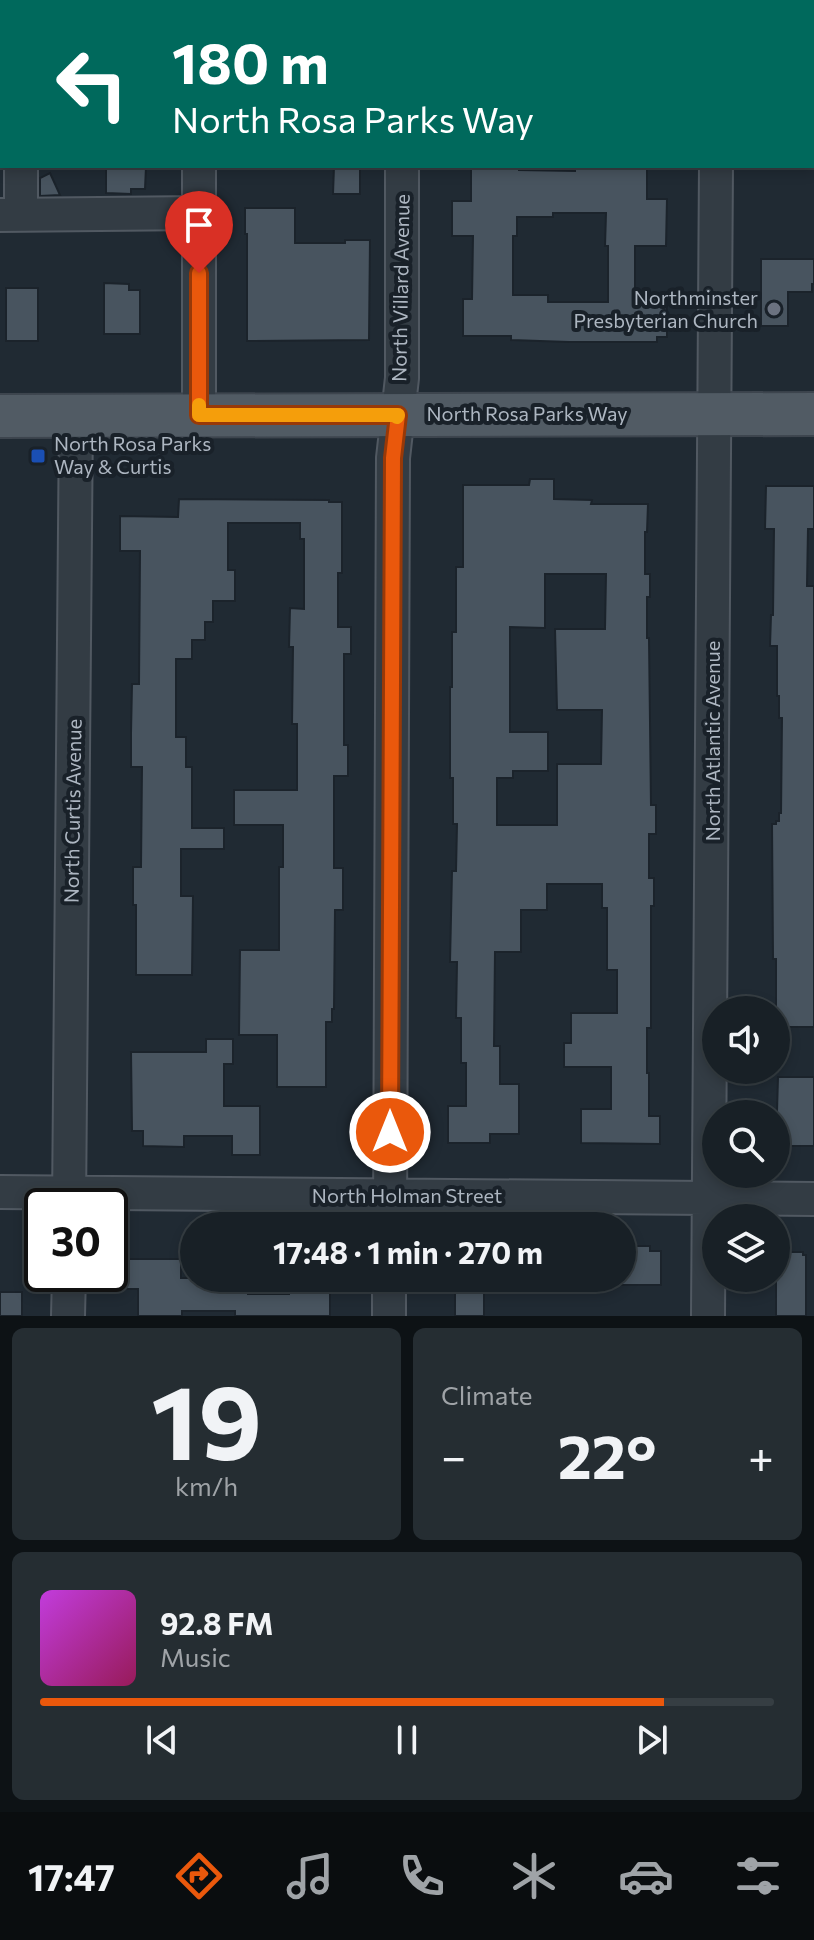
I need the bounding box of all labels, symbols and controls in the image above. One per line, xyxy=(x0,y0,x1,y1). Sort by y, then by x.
text: 180 m xyxy=(172,27,329,96)
icon: left xyxy=(40,32,144,136)
text: North Rosa Parks Way xyxy=(172,96,534,140)
pin xyxy=(165,191,233,273)
street label: North Villard Avenue xyxy=(386,194,414,382)
icon: arrive xyxy=(177,203,221,247)
place label: Northminster Presbyterian Church xyxy=(573,285,758,332)
marker: Northminster Presbyterian Church xyxy=(765,300,783,318)
street label: North Rosa Parks Way xyxy=(426,401,628,425)
place label: North Rosa Parks Way & Curtis xyxy=(54,431,211,478)
marker: North Rosa Parks Way & Curtis xyxy=(29,447,47,465)
street label: North Atlantic Avenue xyxy=(700,641,724,841)
street label: North Curtis Avenue xyxy=(58,719,86,903)
map controls xyxy=(702,996,790,1292)
button: sound xyxy=(702,996,790,1084)
position arrow xyxy=(348,1090,432,1174)
button: search xyxy=(702,1100,790,1188)
street label: North Holman Street xyxy=(312,1183,502,1207)
speed limit sign: 30 xyxy=(24,1188,128,1292)
button: layers xyxy=(702,1204,790,1292)
text: 17:48 · 1 min · 270 m xyxy=(273,1233,543,1270)
text: 19 xyxy=(151,1354,262,1481)
text: Climate xyxy=(441,1379,533,1410)
text: 22° xyxy=(558,1418,656,1491)
text: − xyxy=(441,1428,466,1482)
text: + xyxy=(748,1428,774,1482)
text: km/h xyxy=(175,1470,238,1501)
text: 92.8 FM xyxy=(160,1604,273,1641)
text: Music xyxy=(160,1641,231,1672)
icon: previous xyxy=(140,1718,184,1762)
icon: pause xyxy=(385,1718,429,1762)
icon: next xyxy=(630,1718,674,1762)
icon: directions xyxy=(171,1848,227,1904)
icon: music xyxy=(282,1848,338,1904)
icon: phone xyxy=(394,1848,450,1904)
icon: climate xyxy=(506,1848,562,1904)
icon: car xyxy=(618,1848,674,1904)
icon: filters xyxy=(730,1848,786,1904)
text: 17:47 xyxy=(28,1854,115,1898)

